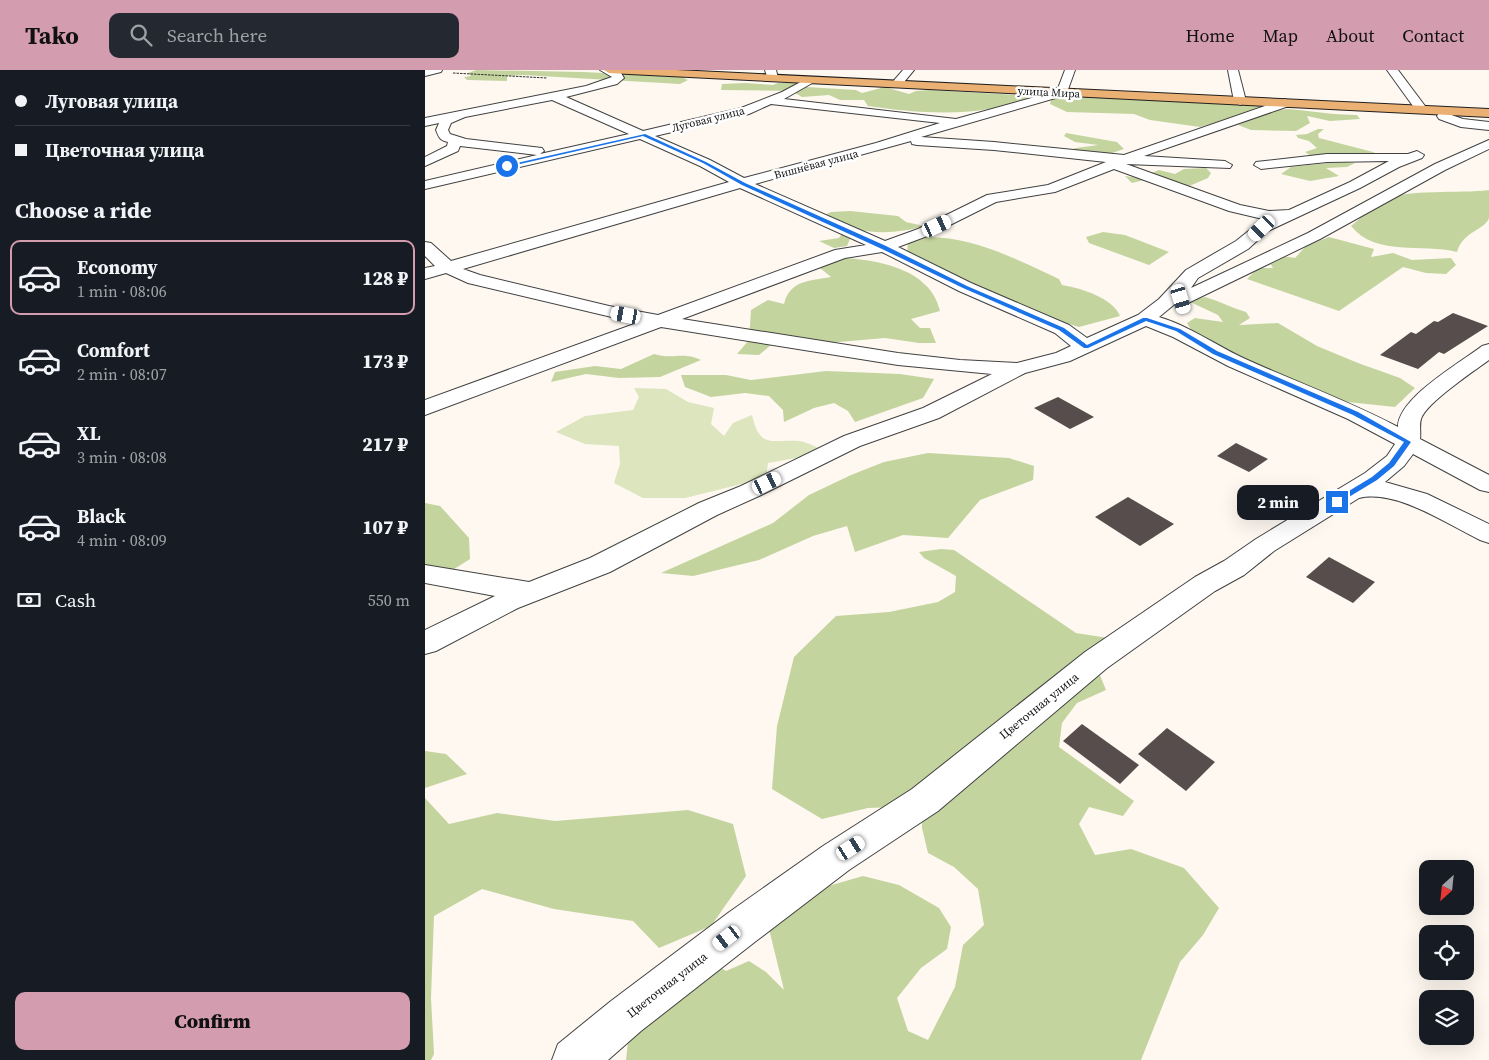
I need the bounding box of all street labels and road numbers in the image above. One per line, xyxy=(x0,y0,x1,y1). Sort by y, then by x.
street label: улица Мира xyxy=(1017,83,1081,102)
street label: Луговая улица xyxy=(670,103,746,136)
street label: Вишнёвая улица xyxy=(772,146,860,183)
street label: Цветочная улица xyxy=(996,668,1083,743)
street label: Цветочная улица xyxy=(624,948,711,1021)

